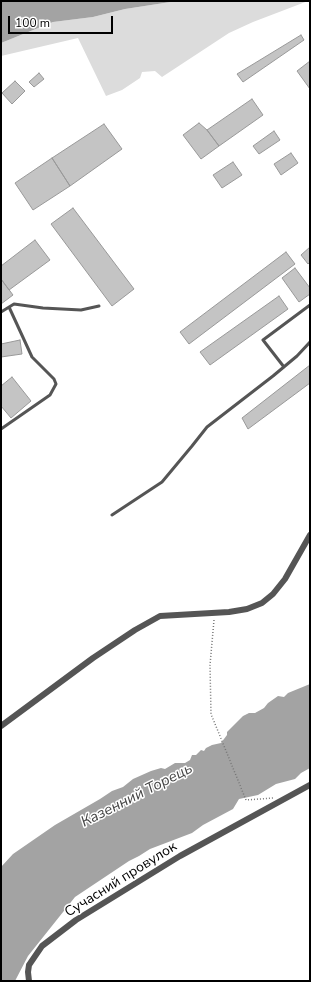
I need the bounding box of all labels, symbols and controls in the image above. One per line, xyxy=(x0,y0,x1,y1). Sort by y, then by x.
scale bar xyxy=(10,8,115,34)
text: 100 m xyxy=(15,15,50,31)
water label: Казенний Торець xyxy=(78,760,196,832)
street label: Сучасний провулок xyxy=(62,839,180,921)

